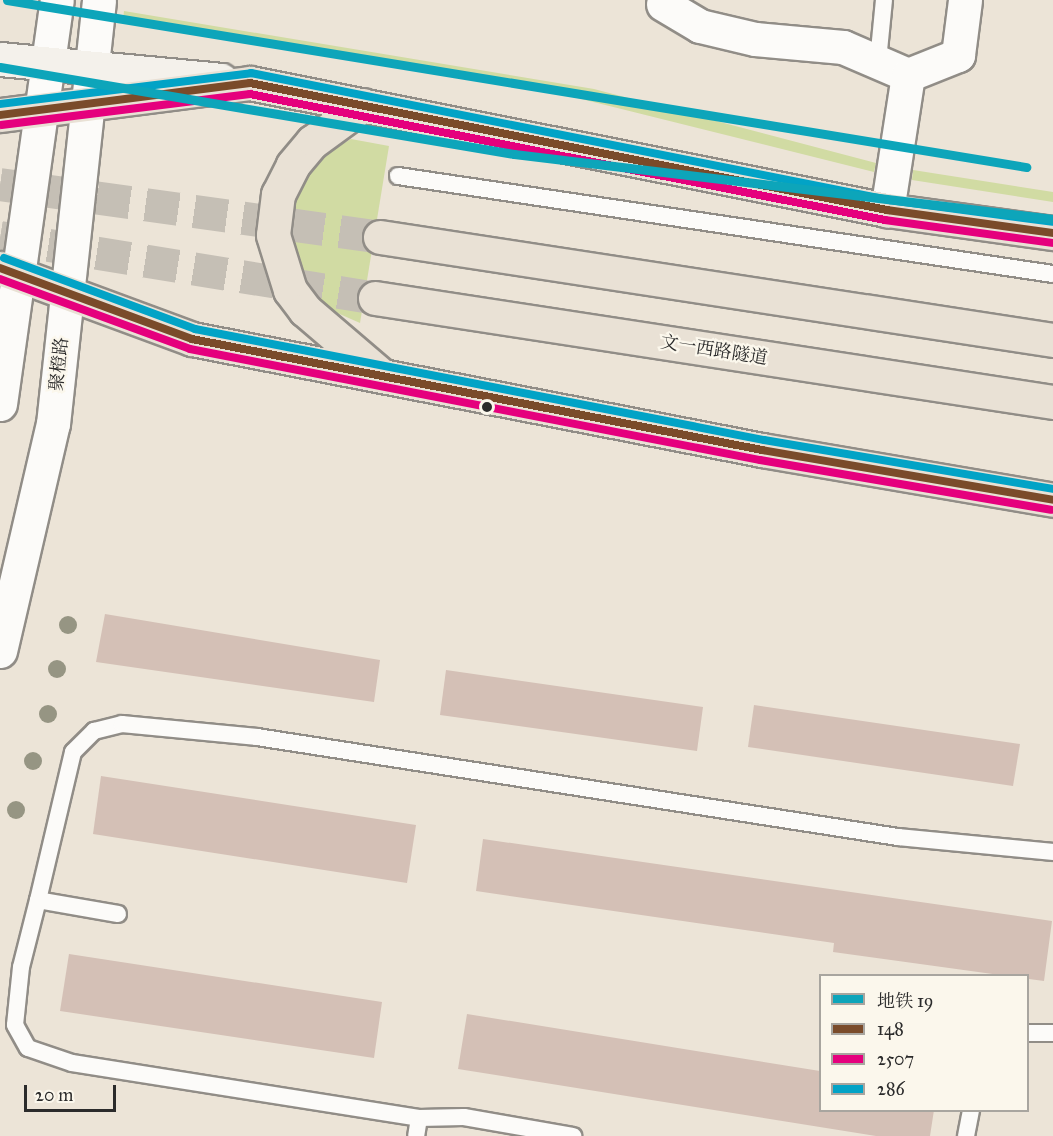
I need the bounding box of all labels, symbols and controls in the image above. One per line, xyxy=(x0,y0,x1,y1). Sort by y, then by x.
street label: 文一西路隧道 xyxy=(659,331,769,369)
street label: 聚橙路 xyxy=(45,336,73,392)
unlabelled marker xyxy=(481,401,493,413)
legend xyxy=(819,974,1029,1112)
text: 地铁 19 xyxy=(877,990,934,1012)
text: 148 xyxy=(877,1018,904,1040)
text: 2507 xyxy=(877,1048,914,1070)
scale bar xyxy=(27,1073,118,1111)
text: 286 xyxy=(877,1078,905,1100)
text: 20 m xyxy=(35,1084,73,1106)

